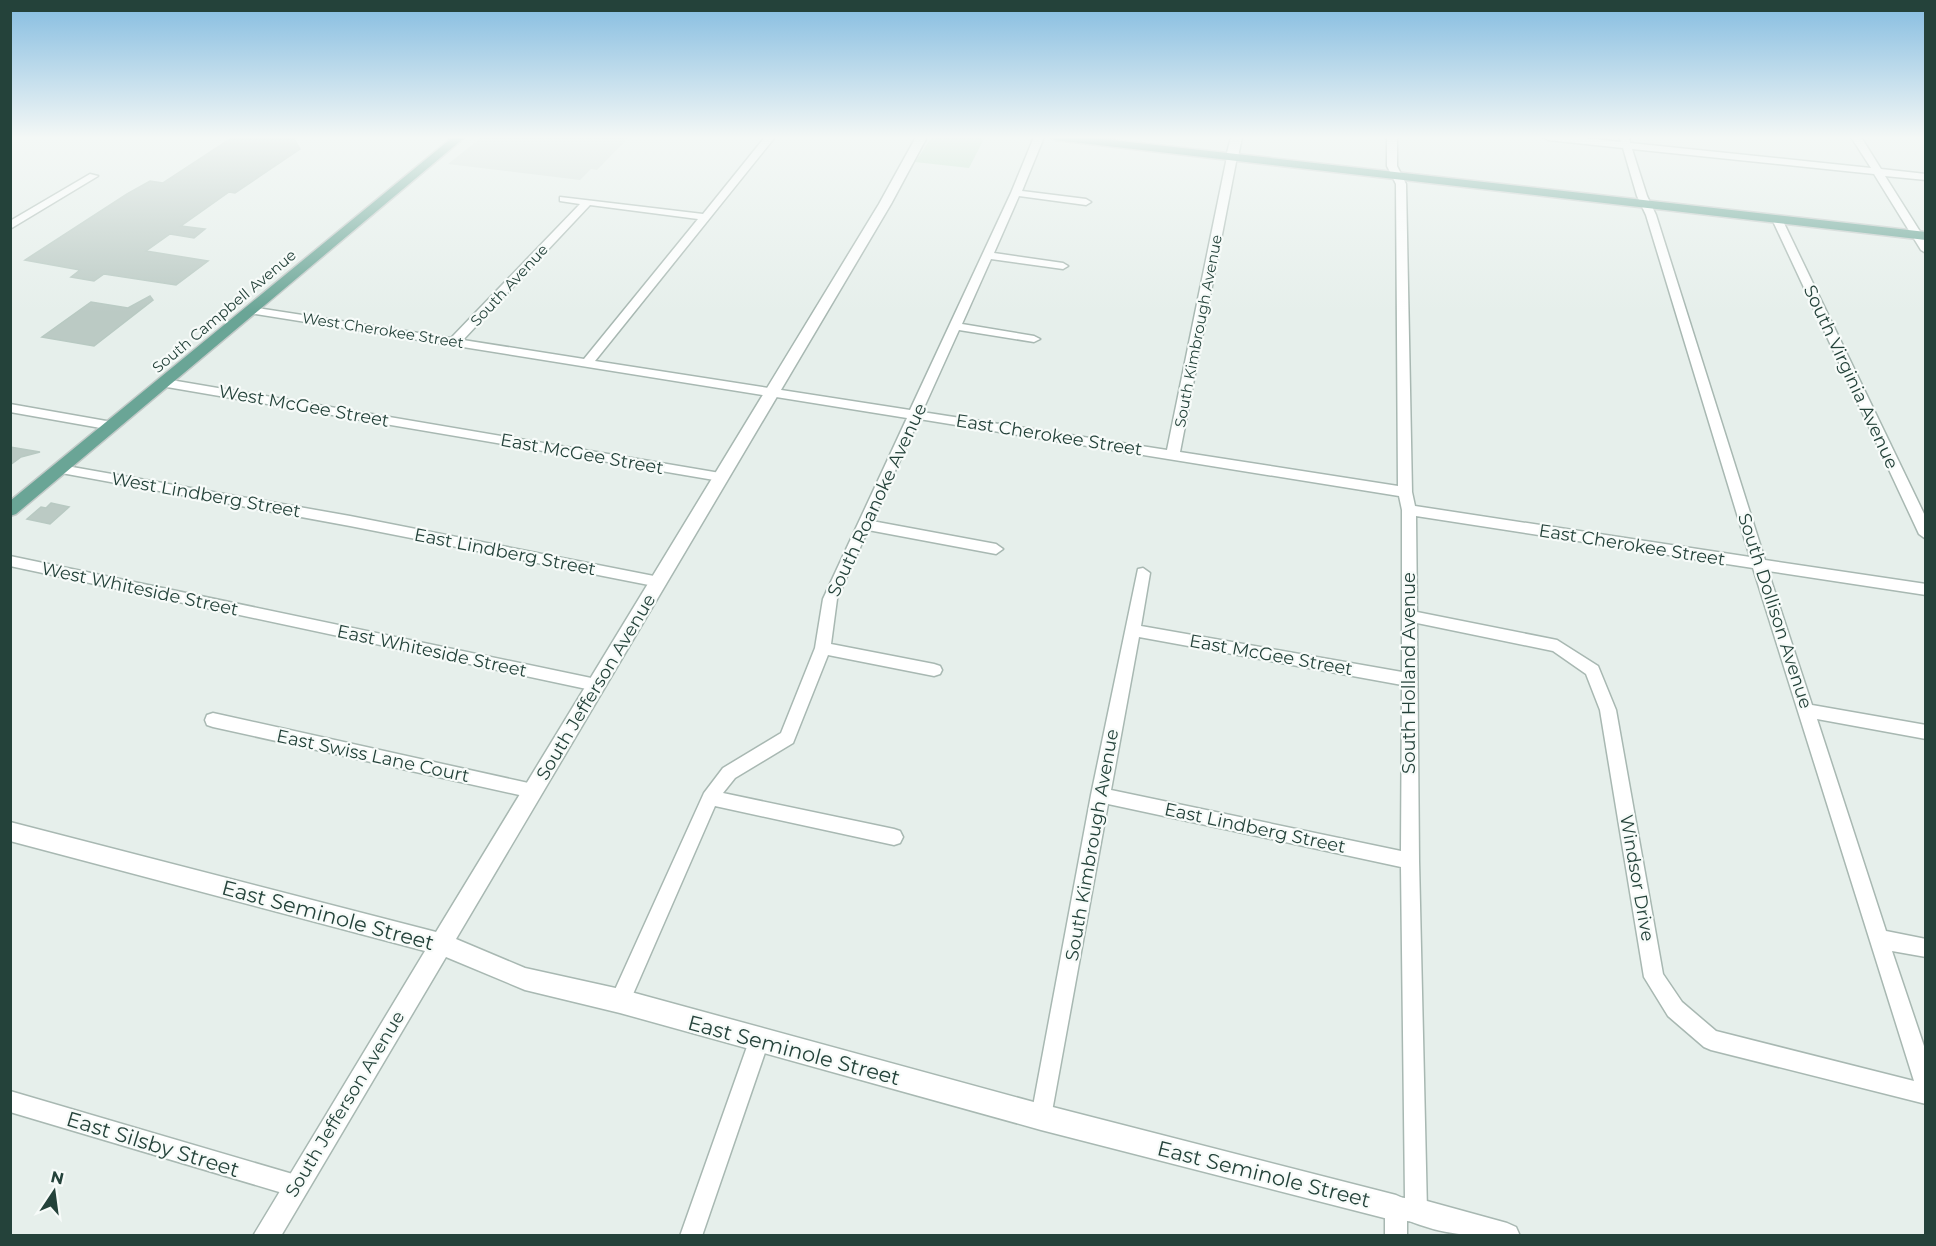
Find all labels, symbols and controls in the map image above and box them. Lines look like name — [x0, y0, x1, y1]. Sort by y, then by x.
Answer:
street label: South Kimbrough Avenue — [1170, 233, 1226, 429]
street label: South Avenue — [466, 240, 552, 330]
street label: South Campbell Avenue — [148, 245, 300, 377]
street label: South Virginia Avenue — [1799, 282, 1903, 472]
street label: West Cherokee Street — [301, 308, 465, 352]
street label: West McGee Street — [217, 380, 391, 432]
street label: South Roanoke Avenue — [822, 400, 932, 600]
street label: East Cherokee Street — [954, 409, 1144, 461]
street label: East McGee Street — [499, 429, 665, 479]
street label: West Lindberg Street — [110, 467, 302, 523]
street label: South Dollison Avenue — [1733, 510, 1817, 712]
street label: East Cherokee Street — [1537, 519, 1727, 571]
street label: East Lindberg Street — [412, 524, 598, 580]
street label: West Whiteside Street — [39, 557, 241, 621]
street label: South Holland Avenue — [1398, 572, 1420, 774]
street label: South Jefferson Avenue — [532, 590, 660, 784]
street label: East Whiteside Street — [335, 620, 529, 682]
street label: East McGee Street — [1188, 630, 1354, 680]
street label: East Swiss Lane Court — [275, 725, 471, 787]
street label: South Kimbrough Avenue — [1061, 727, 1123, 963]
street label: East Lindberg Street — [1162, 798, 1348, 858]
street label: Windsor Drive — [1615, 813, 1659, 943]
street label: East Seminole Street — [219, 875, 437, 955]
street label: South Jefferson Avenue — [281, 1007, 409, 1201]
street label: East Seminole Street — [685, 1010, 903, 1090]
street label: East Silsby Street — [64, 1106, 242, 1182]
street label: East Seminole Street — [1155, 1135, 1373, 1213]
north arrow — [24, 1162, 84, 1222]
text: N — [49, 1167, 66, 1189]

